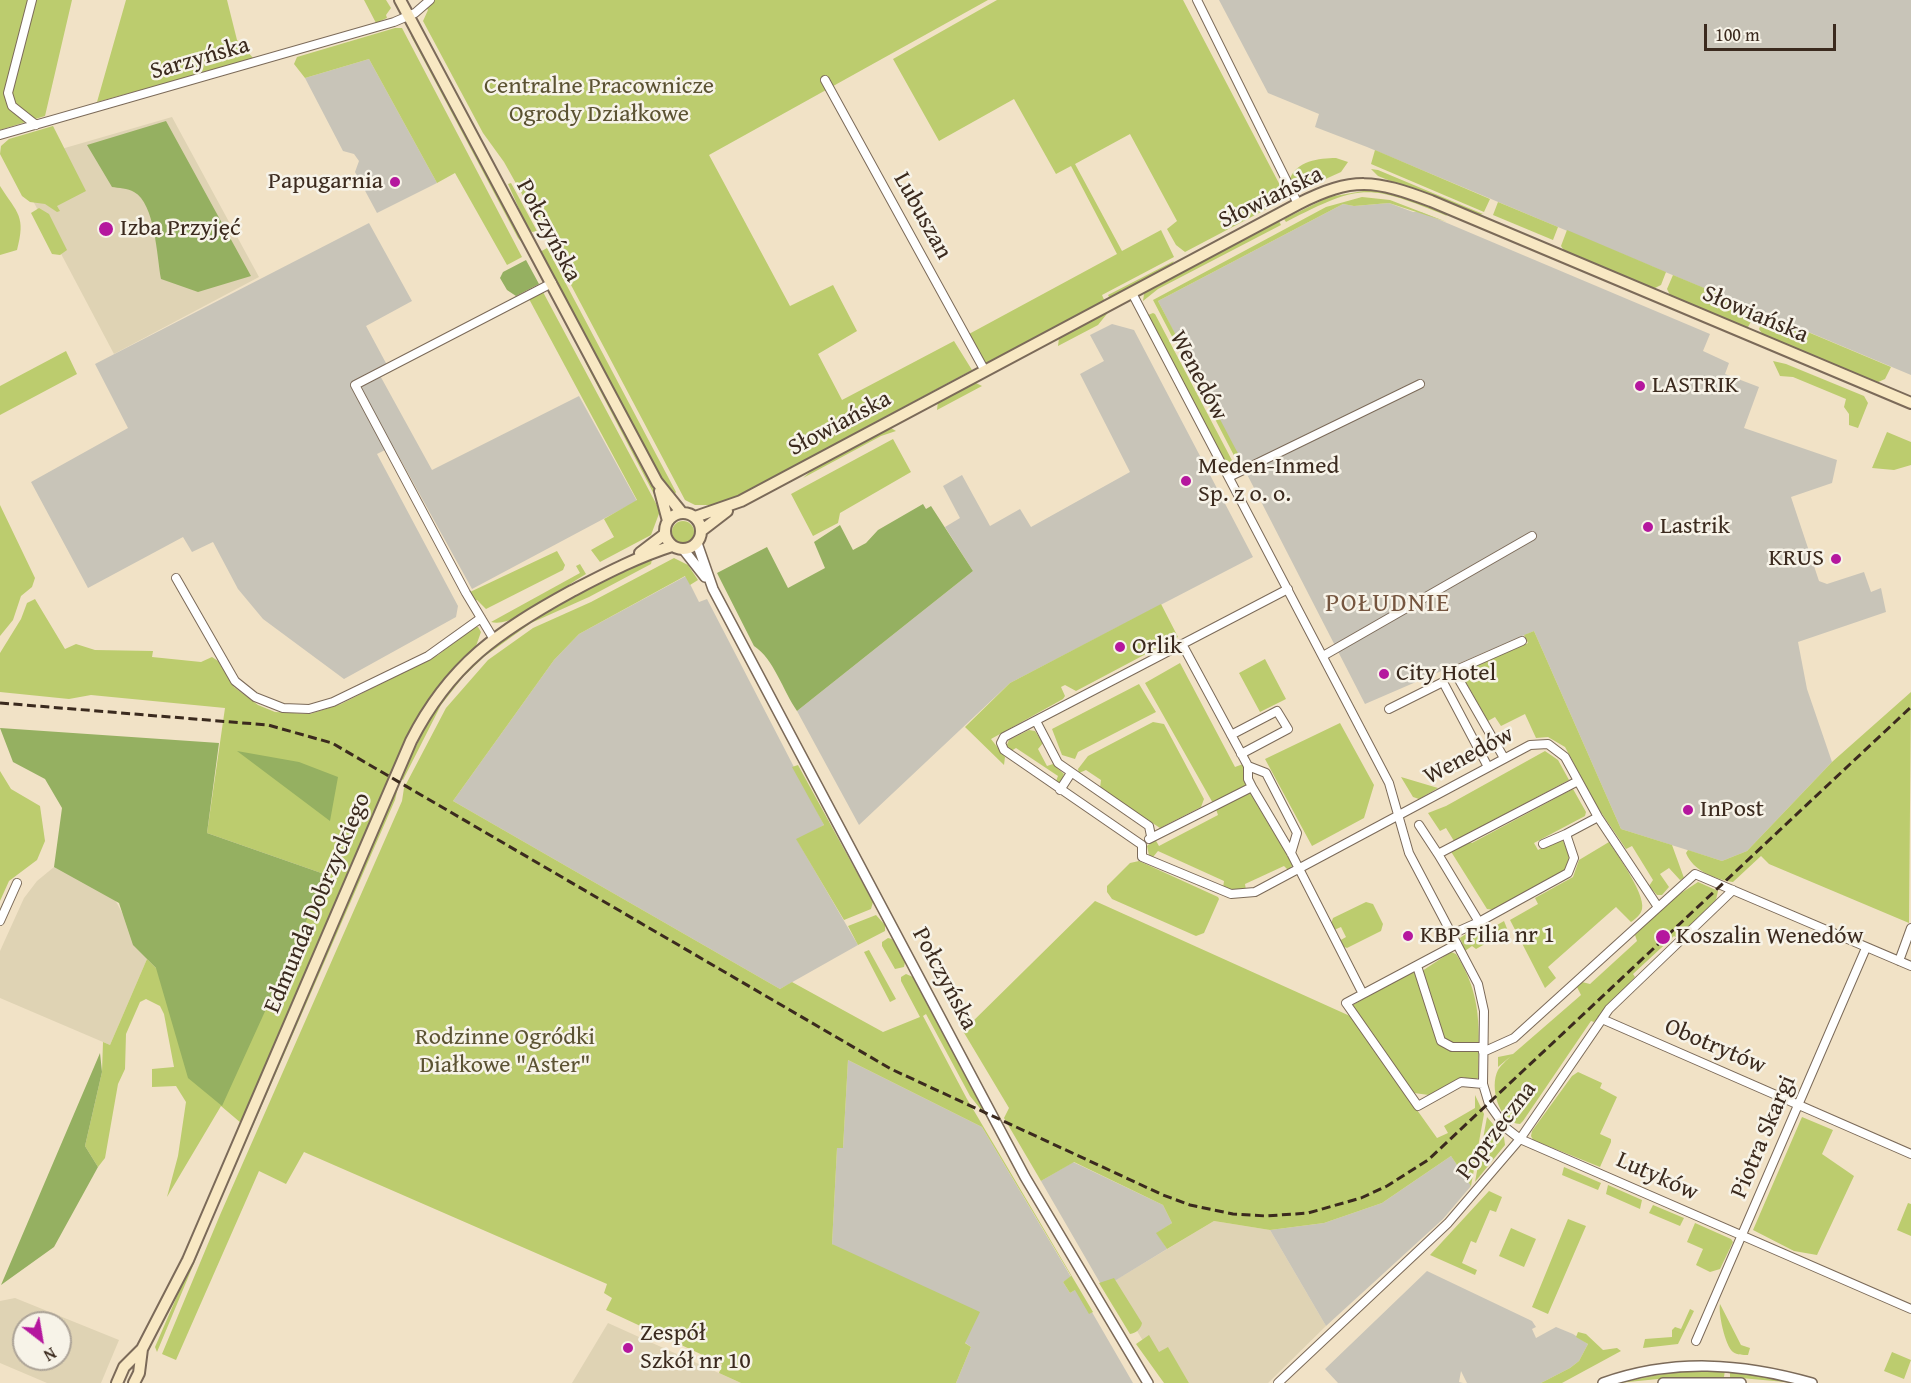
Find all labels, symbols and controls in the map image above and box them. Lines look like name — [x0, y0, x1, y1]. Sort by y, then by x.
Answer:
scale bar — [1707, 12, 1839, 50]
text: 100 m — [1715, 21, 1760, 48]
street label: Sarzyńska — [147, 31, 253, 87]
park label: Centralne Pracownicze Ogrody Działkowe — [484, 73, 714, 129]
street label: Słowiańska — [1214, 160, 1328, 236]
place label: Papugarnia — [268, 168, 383, 196]
street label: Lubuszan — [886, 168, 958, 264]
marker: Papugarnia — [388, 175, 402, 189]
street label: Połczyńska — [509, 175, 587, 287]
place label: Izba Przyjęć — [120, 215, 241, 243]
marker: Izba Przyjęć — [97, 220, 115, 238]
street label: Słowiańska — [1698, 280, 1812, 350]
street label: Wenedów — [1162, 326, 1234, 426]
place label: LASTRIK — [1652, 372, 1739, 400]
marker: LASTRIK — [1633, 379, 1647, 393]
street label: Słowiańska — [784, 385, 896, 463]
place label: Meden-Inmed Sp. z o. o. — [1198, 453, 1339, 509]
marker: Meden-Inmed Sp. z o. o. — [1179, 474, 1193, 488]
place label: Lastrik — [1660, 513, 1730, 541]
marker: Lastrik — [1641, 520, 1655, 534]
place label: KRUS — [1768, 545, 1824, 573]
marker: KRUS — [1829, 552, 1843, 566]
district label: POŁUDNIE — [1325, 588, 1451, 620]
place label: Orlik — [1132, 633, 1182, 661]
marker: Orlik — [1113, 640, 1127, 654]
place label: City Hotel — [1396, 660, 1496, 688]
marker: City Hotel — [1377, 667, 1391, 681]
street label: Wenedów — [1419, 720, 1519, 792]
street label: Edmunda Dobrzyckiego — [259, 788, 377, 1018]
place label: InPost — [1700, 796, 1764, 824]
marker: InPost — [1681, 803, 1695, 817]
place label: KBP Filia nr 1 — [1420, 922, 1555, 950]
street label: Połczyńska — [905, 923, 983, 1035]
place label: Koszalin Wenedów — [1676, 923, 1864, 951]
marker: Koszalin Wenedów — [1654, 928, 1672, 946]
marker: KBP Filia nr 1 — [1401, 929, 1415, 943]
street label: Obotrytów — [1660, 1013, 1770, 1081]
park label: Rodzinne Ogródki Diałkowe "Aster" — [415, 1024, 595, 1080]
street label: Piotra Skargi — [1725, 1071, 1803, 1203]
street label: Poprzeczna — [1451, 1076, 1543, 1186]
street label: Lutyków — [1612, 1146, 1702, 1208]
north arrow — [12, 1311, 72, 1371]
place label: Zespół Szkół nr 10 — [640, 1320, 751, 1376]
marker: Zespół Szkół nr 10 — [621, 1341, 635, 1355]
text: N — [39, 1342, 61, 1368]

